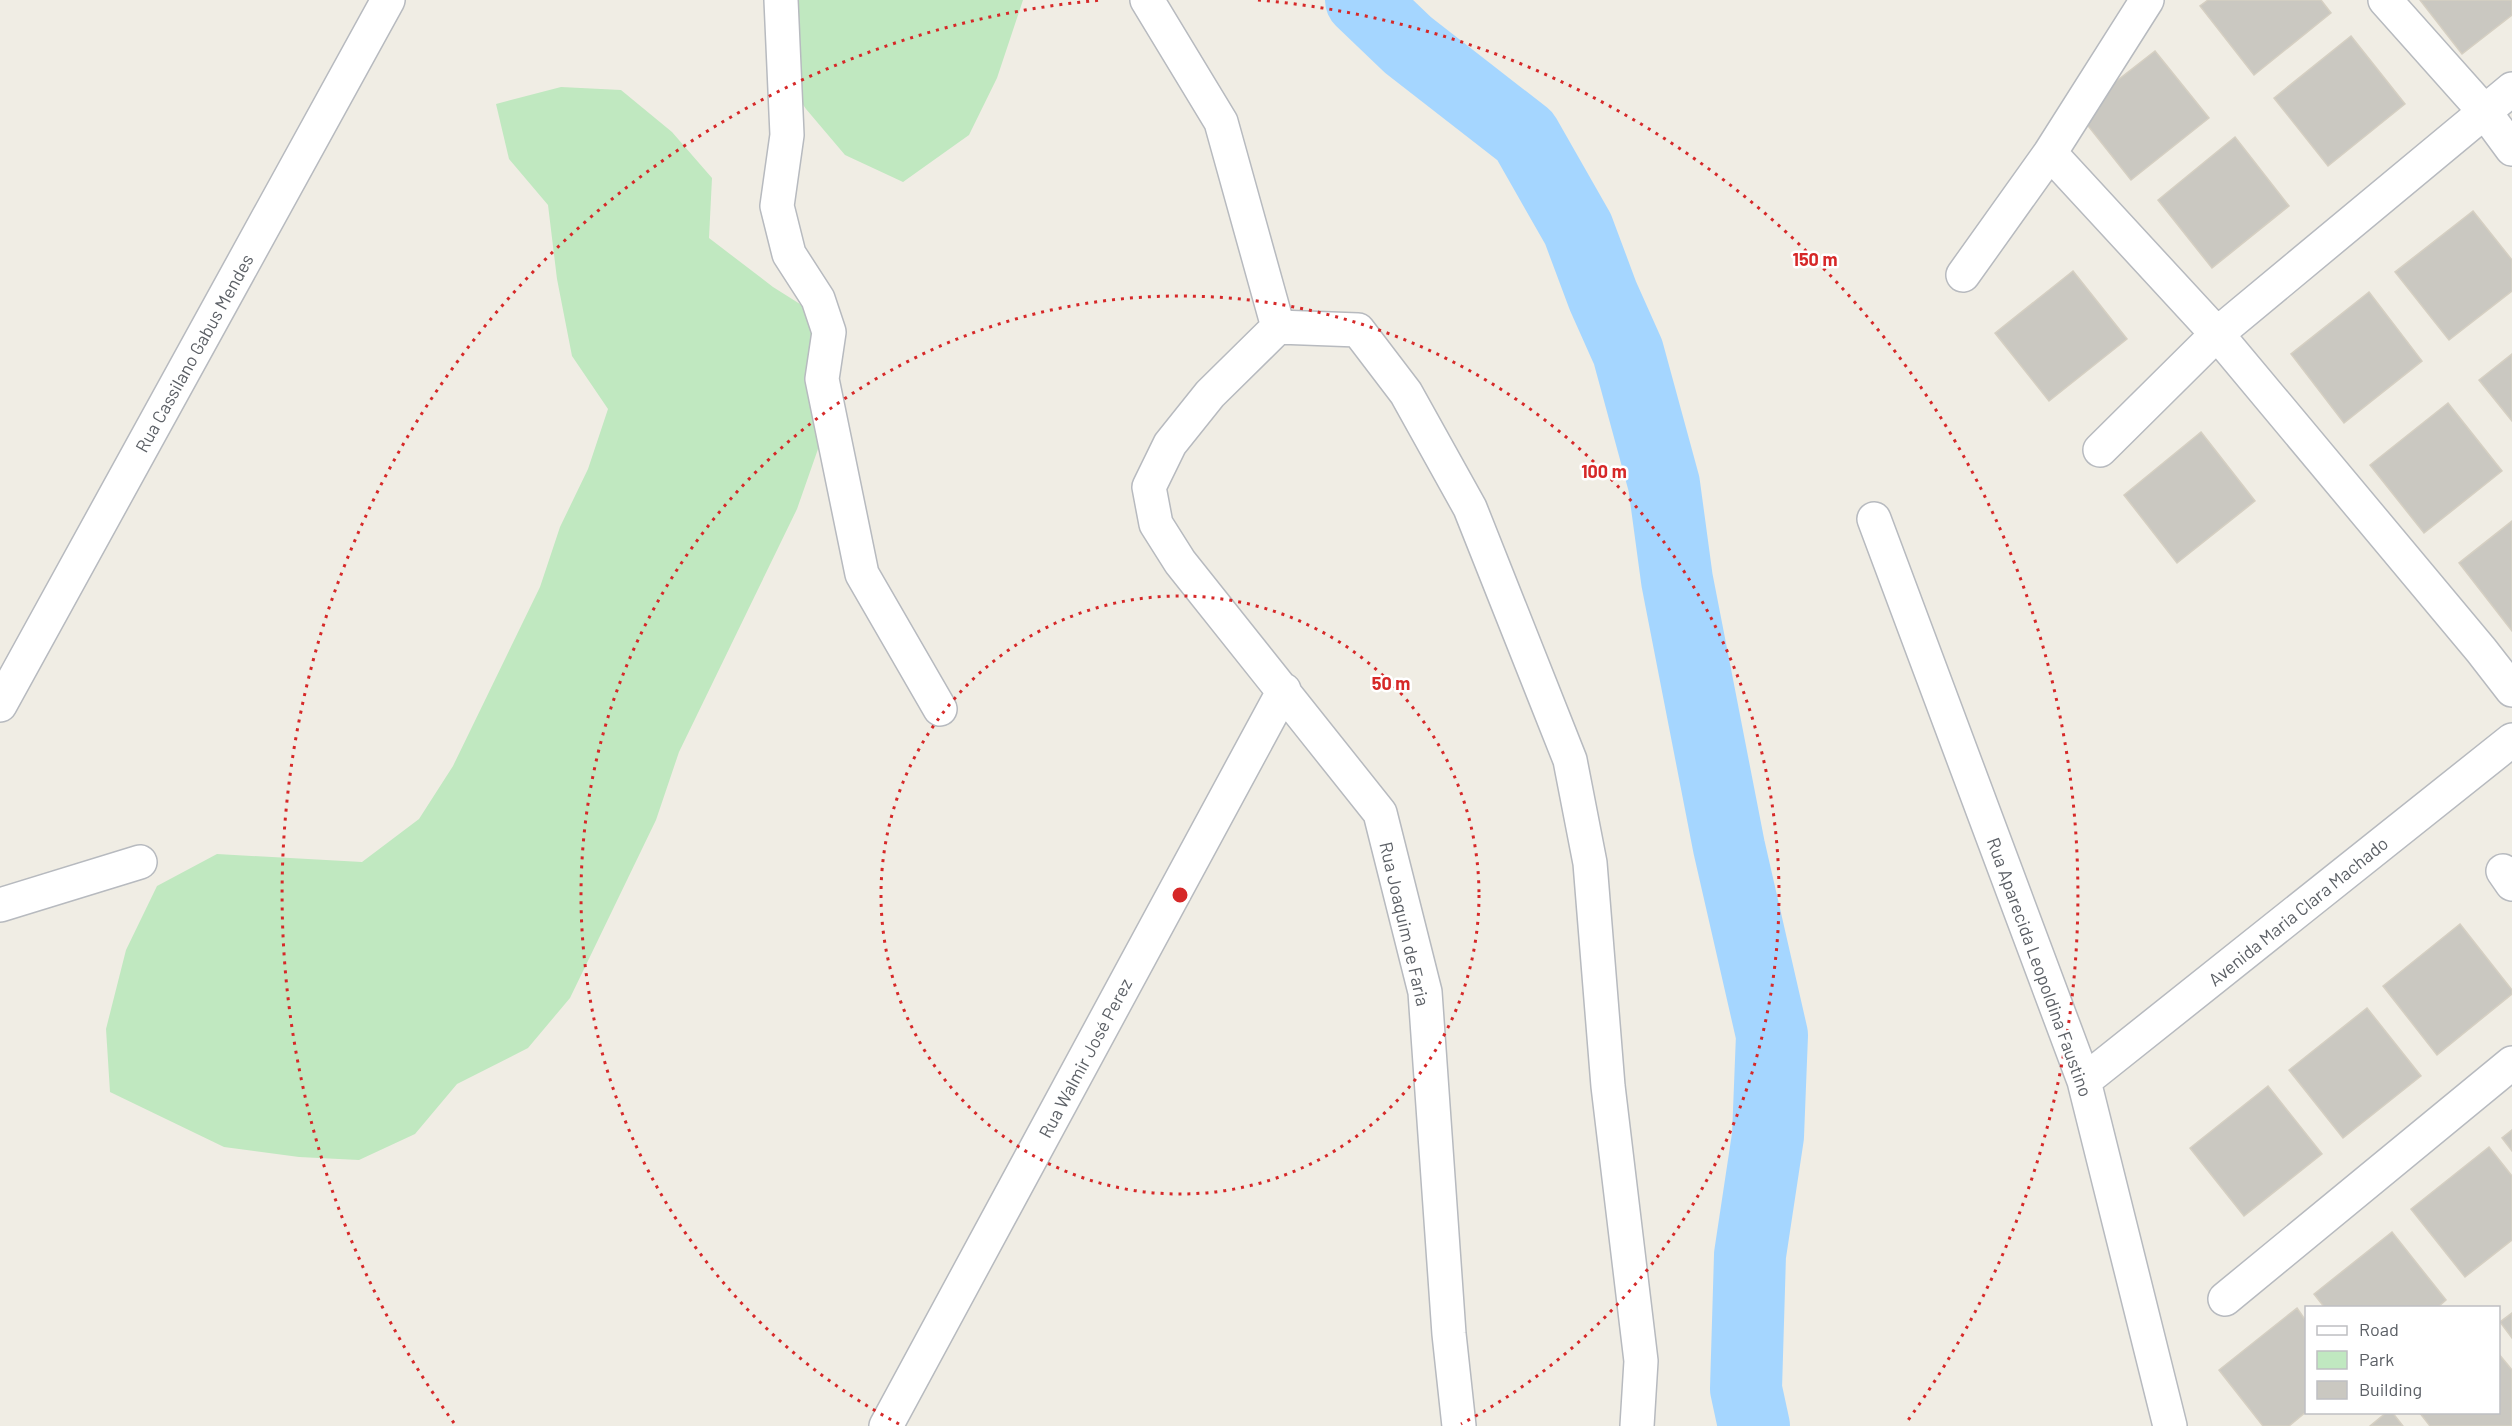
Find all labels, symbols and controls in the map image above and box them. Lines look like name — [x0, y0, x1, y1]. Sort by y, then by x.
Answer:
text: 150 m — [1793, 248, 1837, 270]
street label: Rua Cassilano Gabus Mendes — [130, 250, 258, 456]
text: 100 m — [1581, 460, 1627, 482]
text: 50 m — [1372, 672, 1410, 694]
street label: Avenida Maria Clara Machado — [2204, 832, 2392, 990]
street label: Rua Aparecida Leopoldina Faustino — [1983, 834, 2097, 1100]
street label: Rua Joaquim de Faria — [1375, 840, 1435, 1008]
centre of rings — [1170, 885, 1190, 905]
street label: Rua Walmir José Perez — [1034, 975, 1136, 1141]
legend — [2305, 1306, 2500, 1414]
text: Road — [2359, 1318, 2399, 1340]
text: Park — [2359, 1348, 2394, 1370]
text: Building — [2359, 1378, 2422, 1400]

